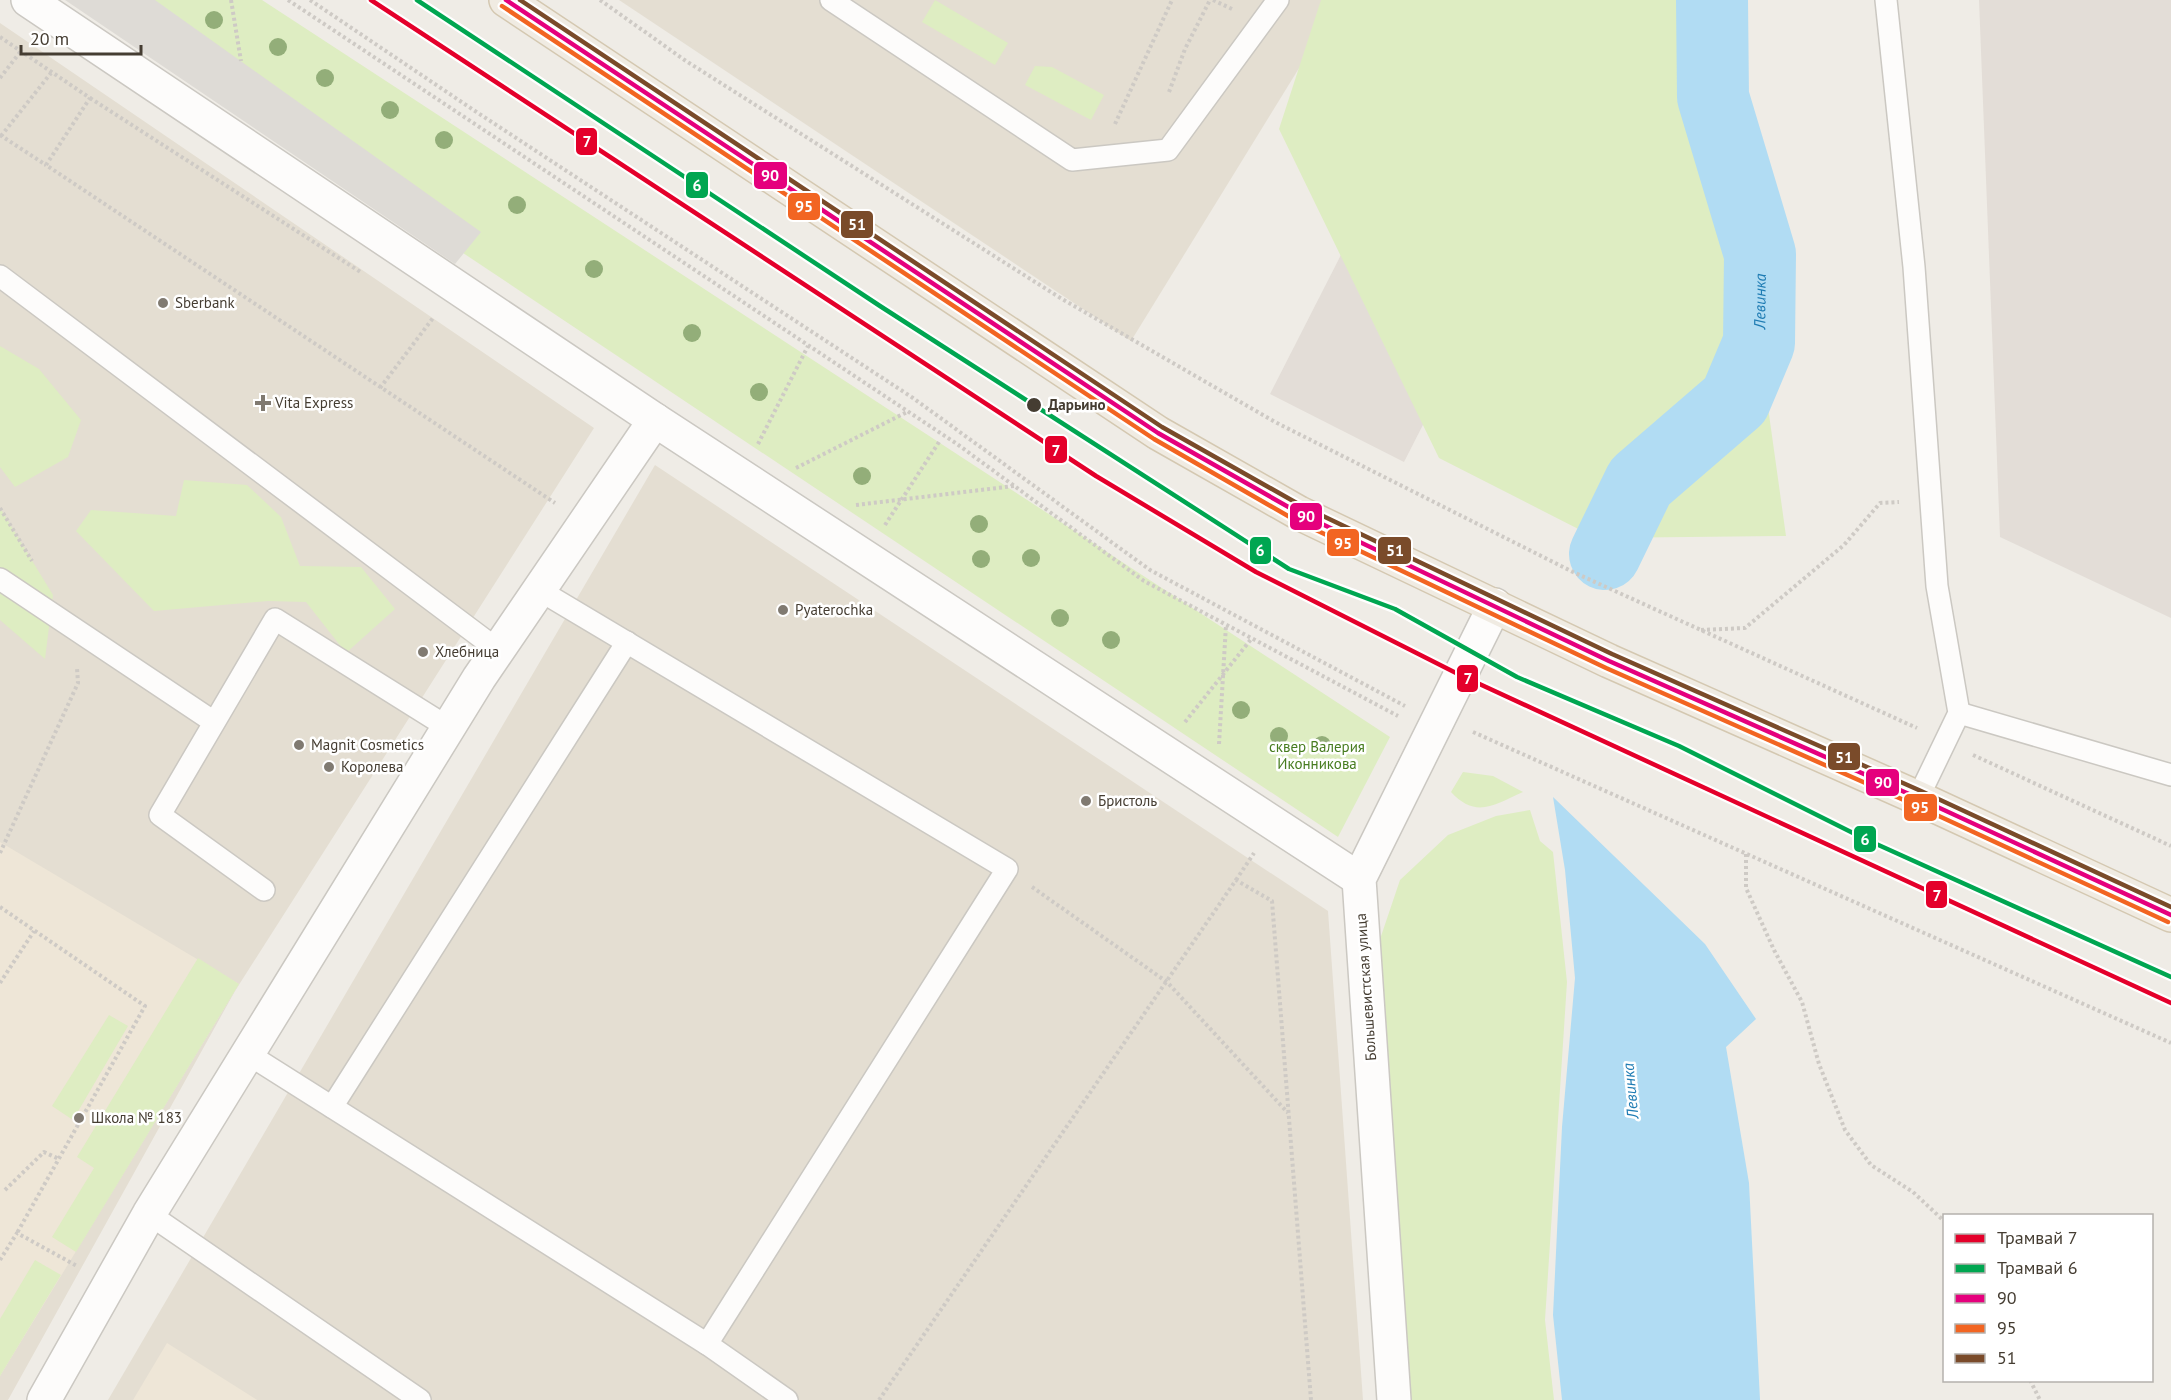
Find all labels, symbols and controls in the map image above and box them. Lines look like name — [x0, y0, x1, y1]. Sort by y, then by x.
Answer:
scale bar — [21, 18, 141, 56]
text: 20 m — [30, 27, 69, 50]
line badge: 7 — [575, 127, 598, 156]
text: 7 — [582, 131, 592, 151]
line badge: 90 — [753, 161, 788, 190]
text: 90 — [761, 165, 779, 185]
line badge: 6 — [685, 171, 709, 199]
text: 6 — [692, 175, 702, 195]
line badge: 95 — [787, 192, 821, 221]
text: 95 — [795, 196, 813, 216]
line badge: 51 — [840, 210, 874, 239]
text: 51 — [848, 214, 866, 234]
water label: Левинка — [1749, 273, 1770, 330]
place label: Sberbank — [175, 293, 236, 312]
marker: Sberbank — [156, 296, 170, 310]
place label: Vita Express — [274, 393, 353, 412]
place label: Дарьино — [1048, 395, 1106, 414]
marker: Vita Express — [256, 396, 270, 410]
marker: Дарьино — [1025, 396, 1043, 414]
line badge: 7 — [1044, 435, 1068, 464]
text: 7 — [1051, 440, 1061, 460]
line badge: 90 — [1289, 502, 1323, 531]
text: 90 — [1297, 506, 1315, 526]
line badge: 95 — [1326, 528, 1360, 557]
text: 95 — [1334, 533, 1352, 553]
line badge: 6 — [1249, 536, 1272, 565]
line badge: 51 — [1377, 536, 1412, 565]
text: 6 — [1255, 540, 1265, 560]
text: 51 — [1386, 540, 1404, 560]
place label: Pyaterochka — [795, 600, 873, 619]
marker: Pyaterochka — [776, 603, 790, 617]
place label: Хлебница — [435, 642, 499, 661]
marker: Хлебница — [416, 645, 430, 659]
line badge: 7 — [1456, 664, 1479, 693]
text: 7 — [1463, 668, 1473, 688]
place label: Magnit Cosmetics — [311, 735, 424, 754]
park label: сквер Валерия Иконникова — [1269, 737, 1365, 773]
marker: Magnit Cosmetics — [292, 738, 306, 752]
line badge: 51 — [1827, 742, 1861, 771]
text: 51 — [1835, 747, 1853, 767]
place label: Королева — [341, 757, 403, 776]
marker: Королева — [322, 760, 336, 774]
line badge: 90 — [1865, 768, 1900, 797]
text: 90 — [1874, 772, 1892, 792]
place label: Бристоль — [1098, 791, 1157, 810]
line badge: 95 — [1903, 793, 1938, 822]
marker: Бристоль — [1079, 794, 1093, 808]
text: 95 — [1911, 797, 1929, 817]
line badge: 6 — [1853, 825, 1877, 853]
text: 6 — [1860, 829, 1870, 849]
line badge: 7 — [1925, 880, 1948, 909]
text: 7 — [1932, 885, 1942, 905]
street label: Большевистская улица — [1351, 913, 1380, 1062]
water label: Левинка — [1618, 1062, 1642, 1121]
place label: Школа № 183 — [91, 1108, 182, 1127]
marker: Школа № 183 — [72, 1111, 86, 1125]
legend — [1943, 1214, 2153, 1382]
text: Трамвай 7 — [1997, 1226, 2078, 1249]
text: Трамвай 6 — [1997, 1256, 2078, 1279]
text: 90 — [1997, 1286, 2017, 1309]
text: 95 — [1997, 1316, 2017, 1339]
text: 51 — [1997, 1346, 2017, 1369]

